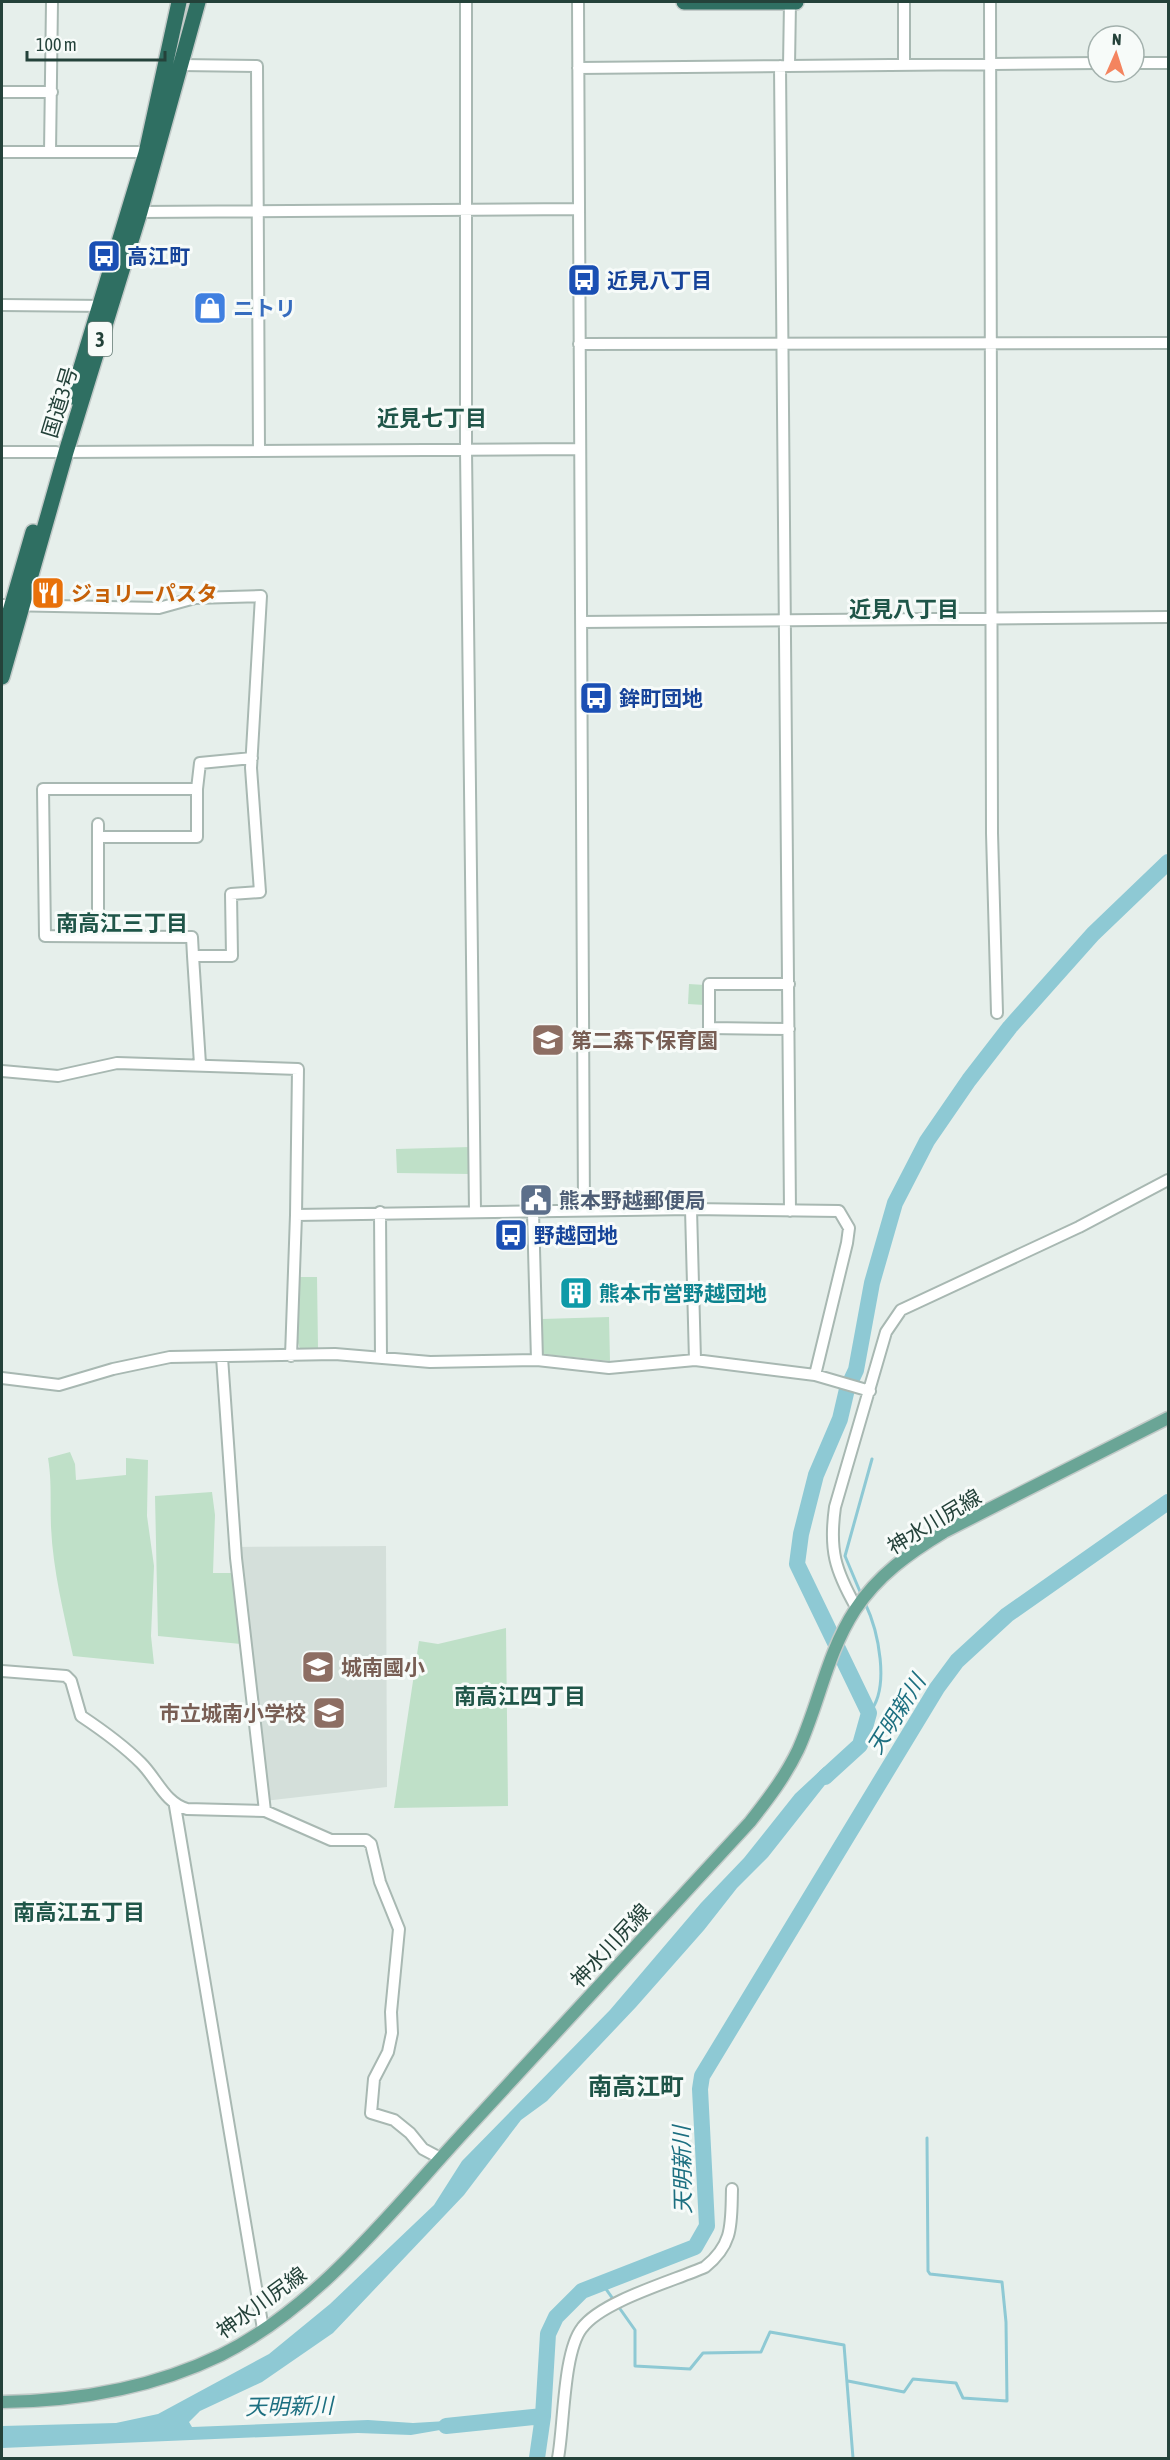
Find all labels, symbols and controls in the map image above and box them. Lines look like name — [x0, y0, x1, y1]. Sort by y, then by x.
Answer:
scale bar — [27, 24, 165, 62]
north arrow — [1086, 24, 1146, 84]
text: N — [1112, 30, 1122, 48]
text: 100 m — [36, 34, 77, 55]
bus stop icon: 高江町 — [86, 238, 122, 274]
place label: 高江町 — [127, 244, 190, 268]
bus stop icon: 近見八丁目 — [566, 262, 602, 298]
place label: 近見八丁目 — [607, 268, 712, 292]
shop icon: ニトリ — [192, 290, 228, 326]
place label: ニトリ — [233, 296, 296, 320]
road number: 3 — [88, 322, 112, 356]
street label: 国道3号 — [37, 364, 81, 440]
district label: 近見七丁目 — [377, 405, 487, 431]
restaurant icon: ジョリーパスタ — [30, 575, 66, 611]
place label: ジョリーパスタ — [71, 581, 218, 605]
district label: 近見八丁目 — [849, 596, 959, 622]
bus stop icon: 鉾町団地 — [578, 680, 614, 716]
place label: 鉾町団地 — [619, 686, 703, 710]
district label: 南高江三丁目 — [56, 910, 188, 936]
school or university icon: 第二森下保育園 — [530, 1022, 566, 1058]
place label: 第二森下保育園 — [571, 1028, 718, 1052]
public building icon: 熊本野越郵便局 — [518, 1182, 554, 1218]
place label: 熊本野越郵便局 — [559, 1188, 706, 1212]
bus stop icon: 野越団地 — [493, 1217, 529, 1253]
place label: 野越団地 — [534, 1223, 618, 1247]
building icon: 熊本市営野越団地 — [558, 1275, 594, 1311]
place label: 熊本市営野越団地 — [599, 1281, 767, 1305]
street label: 神水川尻線 — [883, 1484, 985, 1558]
school or university icon: 城南國小 — [300, 1649, 336, 1685]
place label: 城南國小 — [341, 1655, 425, 1679]
water label: 天明新川 — [862, 1668, 931, 1758]
district label: 南高江四丁目 — [454, 1683, 586, 1709]
school or university icon: 市立城南小学校 — [311, 1695, 347, 1731]
place label: 市立城南小学校 — [159, 1701, 306, 1725]
street label: 神水川尻線 — [565, 1898, 655, 1992]
district label: 南高江五丁目 — [13, 1899, 145, 1925]
district label: 南高江町 — [588, 2073, 684, 2100]
water label: 天明新川 — [668, 2124, 696, 2214]
street label: 神水川尻線 — [211, 2261, 311, 2343]
water label: 天明新川 — [245, 2392, 335, 2420]

